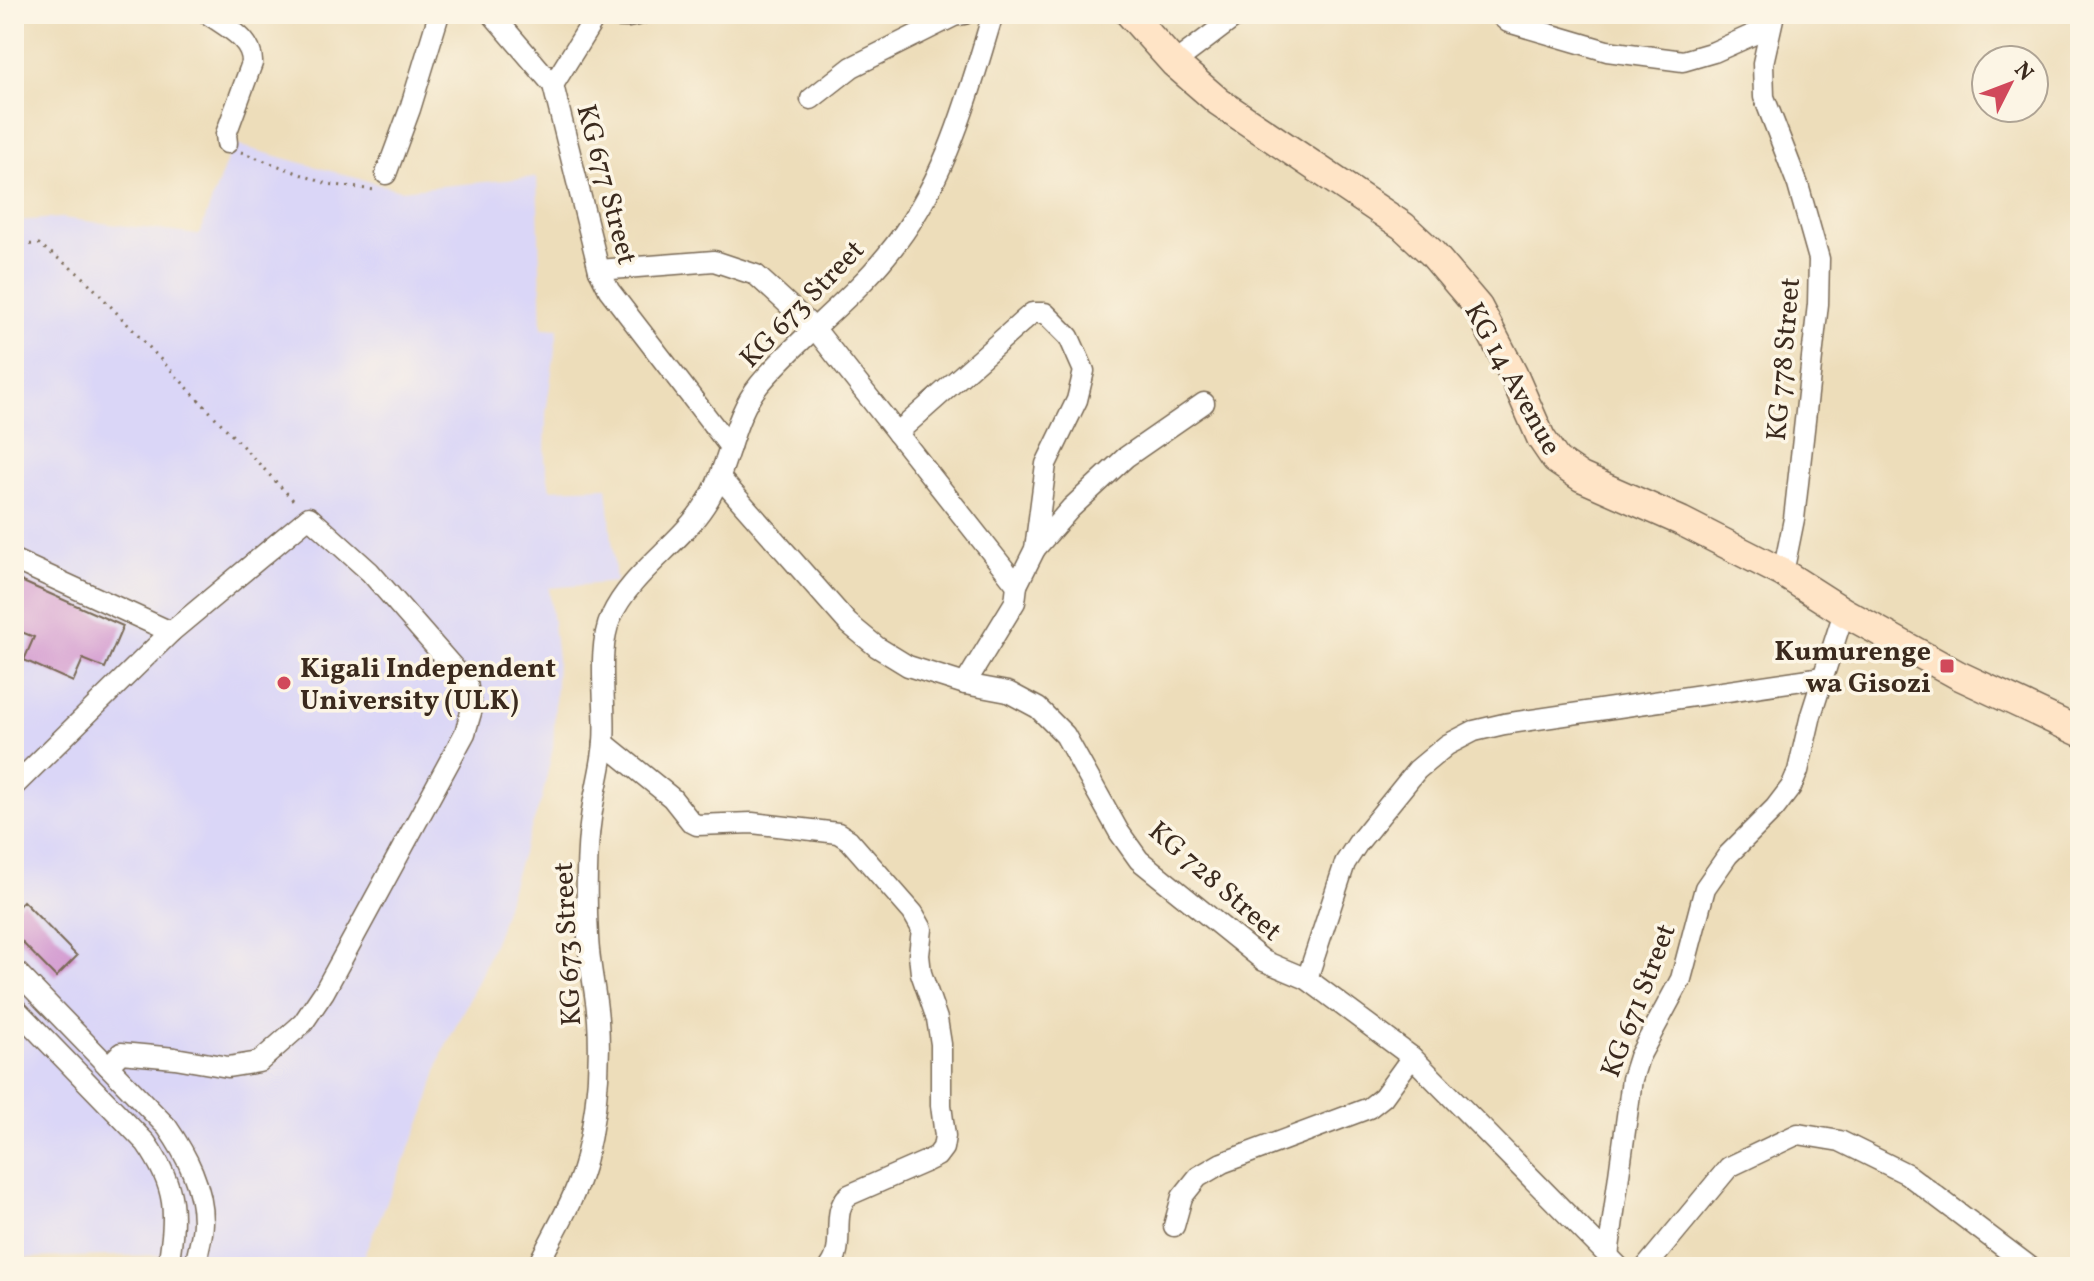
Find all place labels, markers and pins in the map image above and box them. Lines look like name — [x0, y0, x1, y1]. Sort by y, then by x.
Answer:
place label: Kumurenge wa Gisozi — [1774, 633, 1931, 704]
place label: Kigali Independent University (ULK) — [300, 650, 556, 721]
marker: Kumurenge wa Gisozi — [1938, 657, 1956, 675]
marker: Kigali Independent University (ULK) — [275, 674, 293, 692]

